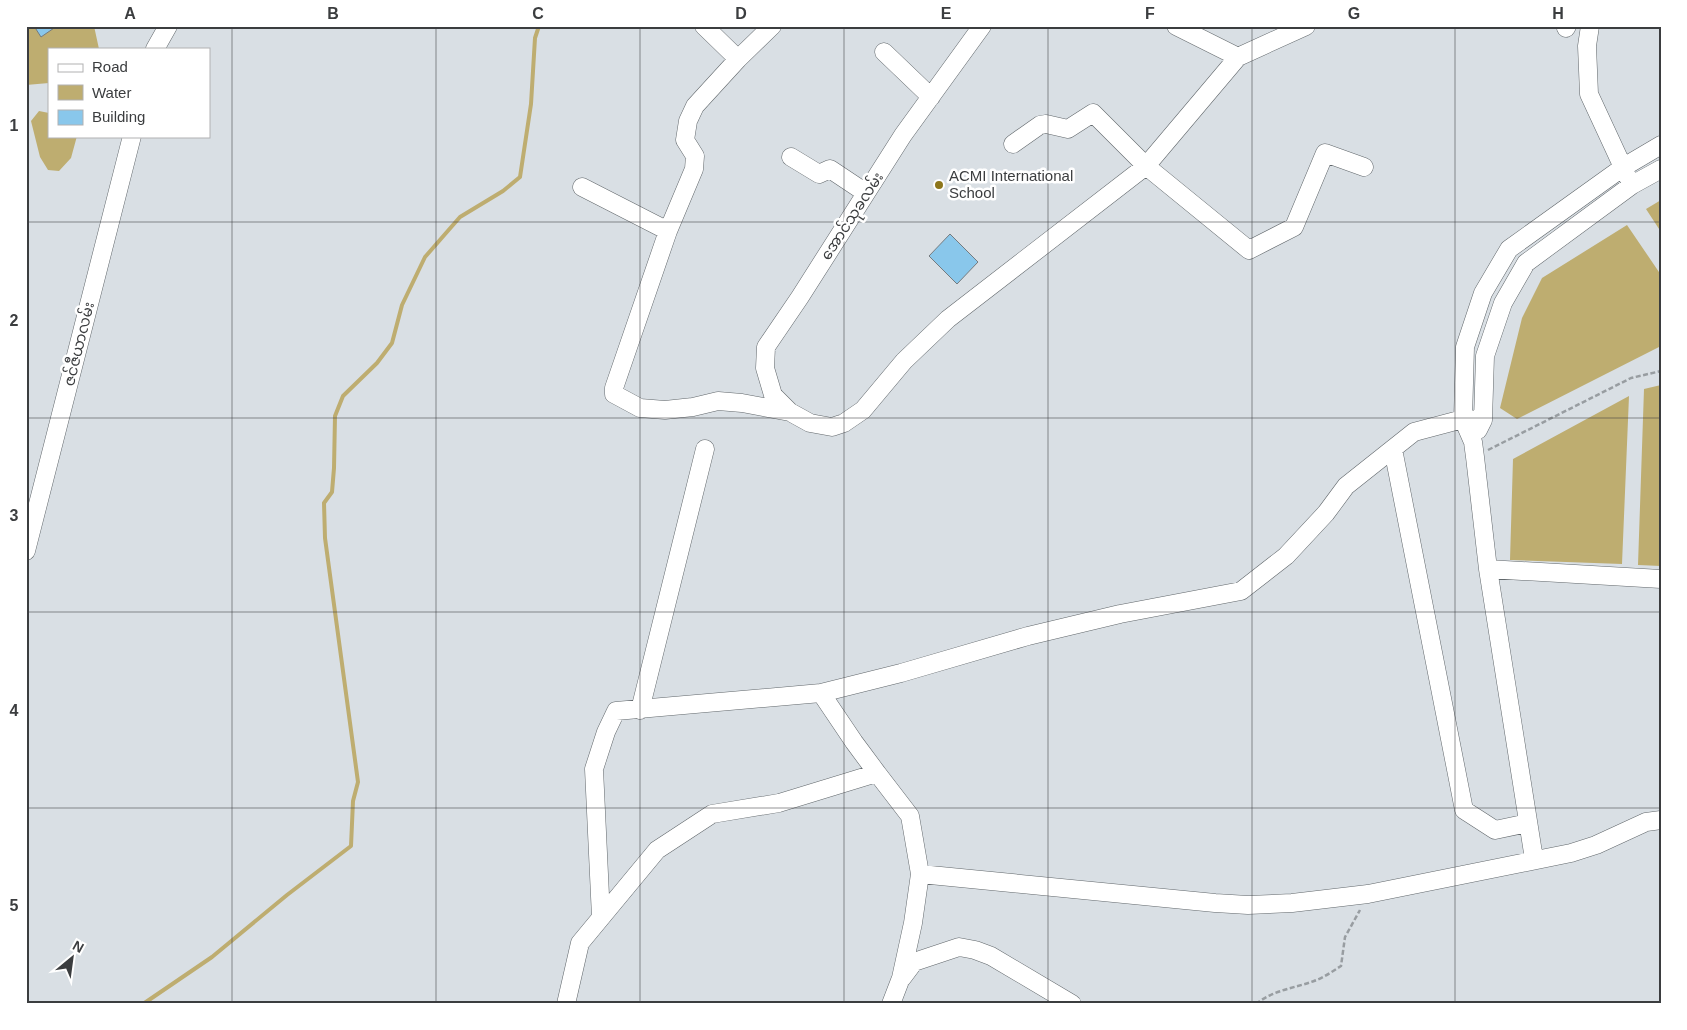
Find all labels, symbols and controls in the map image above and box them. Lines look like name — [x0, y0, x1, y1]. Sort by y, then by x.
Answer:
text: A — [124, 5, 136, 22]
text: B — [327, 5, 339, 22]
text: C — [532, 5, 544, 22]
text: D — [735, 5, 747, 22]
text: E — [941, 5, 952, 22]
text: F — [1145, 5, 1155, 22]
text: G — [1348, 5, 1360, 22]
text: H — [1552, 5, 1564, 22]
legend — [48, 48, 210, 138]
text: Road — [92, 58, 128, 75]
text: Water — [92, 84, 131, 101]
text: Building — [92, 108, 145, 125]
text: 1 — [10, 117, 19, 134]
place label: ACMI International School — [949, 167, 1073, 201]
street label: အောင်သုခလမ်း — [816, 168, 890, 265]
marker: ACMI International School — [933, 179, 945, 191]
street label: ဇင်ဇီယာလမ်း — [59, 300, 97, 388]
text: 2 — [10, 312, 19, 329]
text: 3 — [10, 507, 19, 524]
text: 4 — [10, 702, 19, 719]
text: 5 — [10, 897, 19, 914]
north arrow — [48, 932, 98, 982]
text: N — [70, 937, 87, 956]

